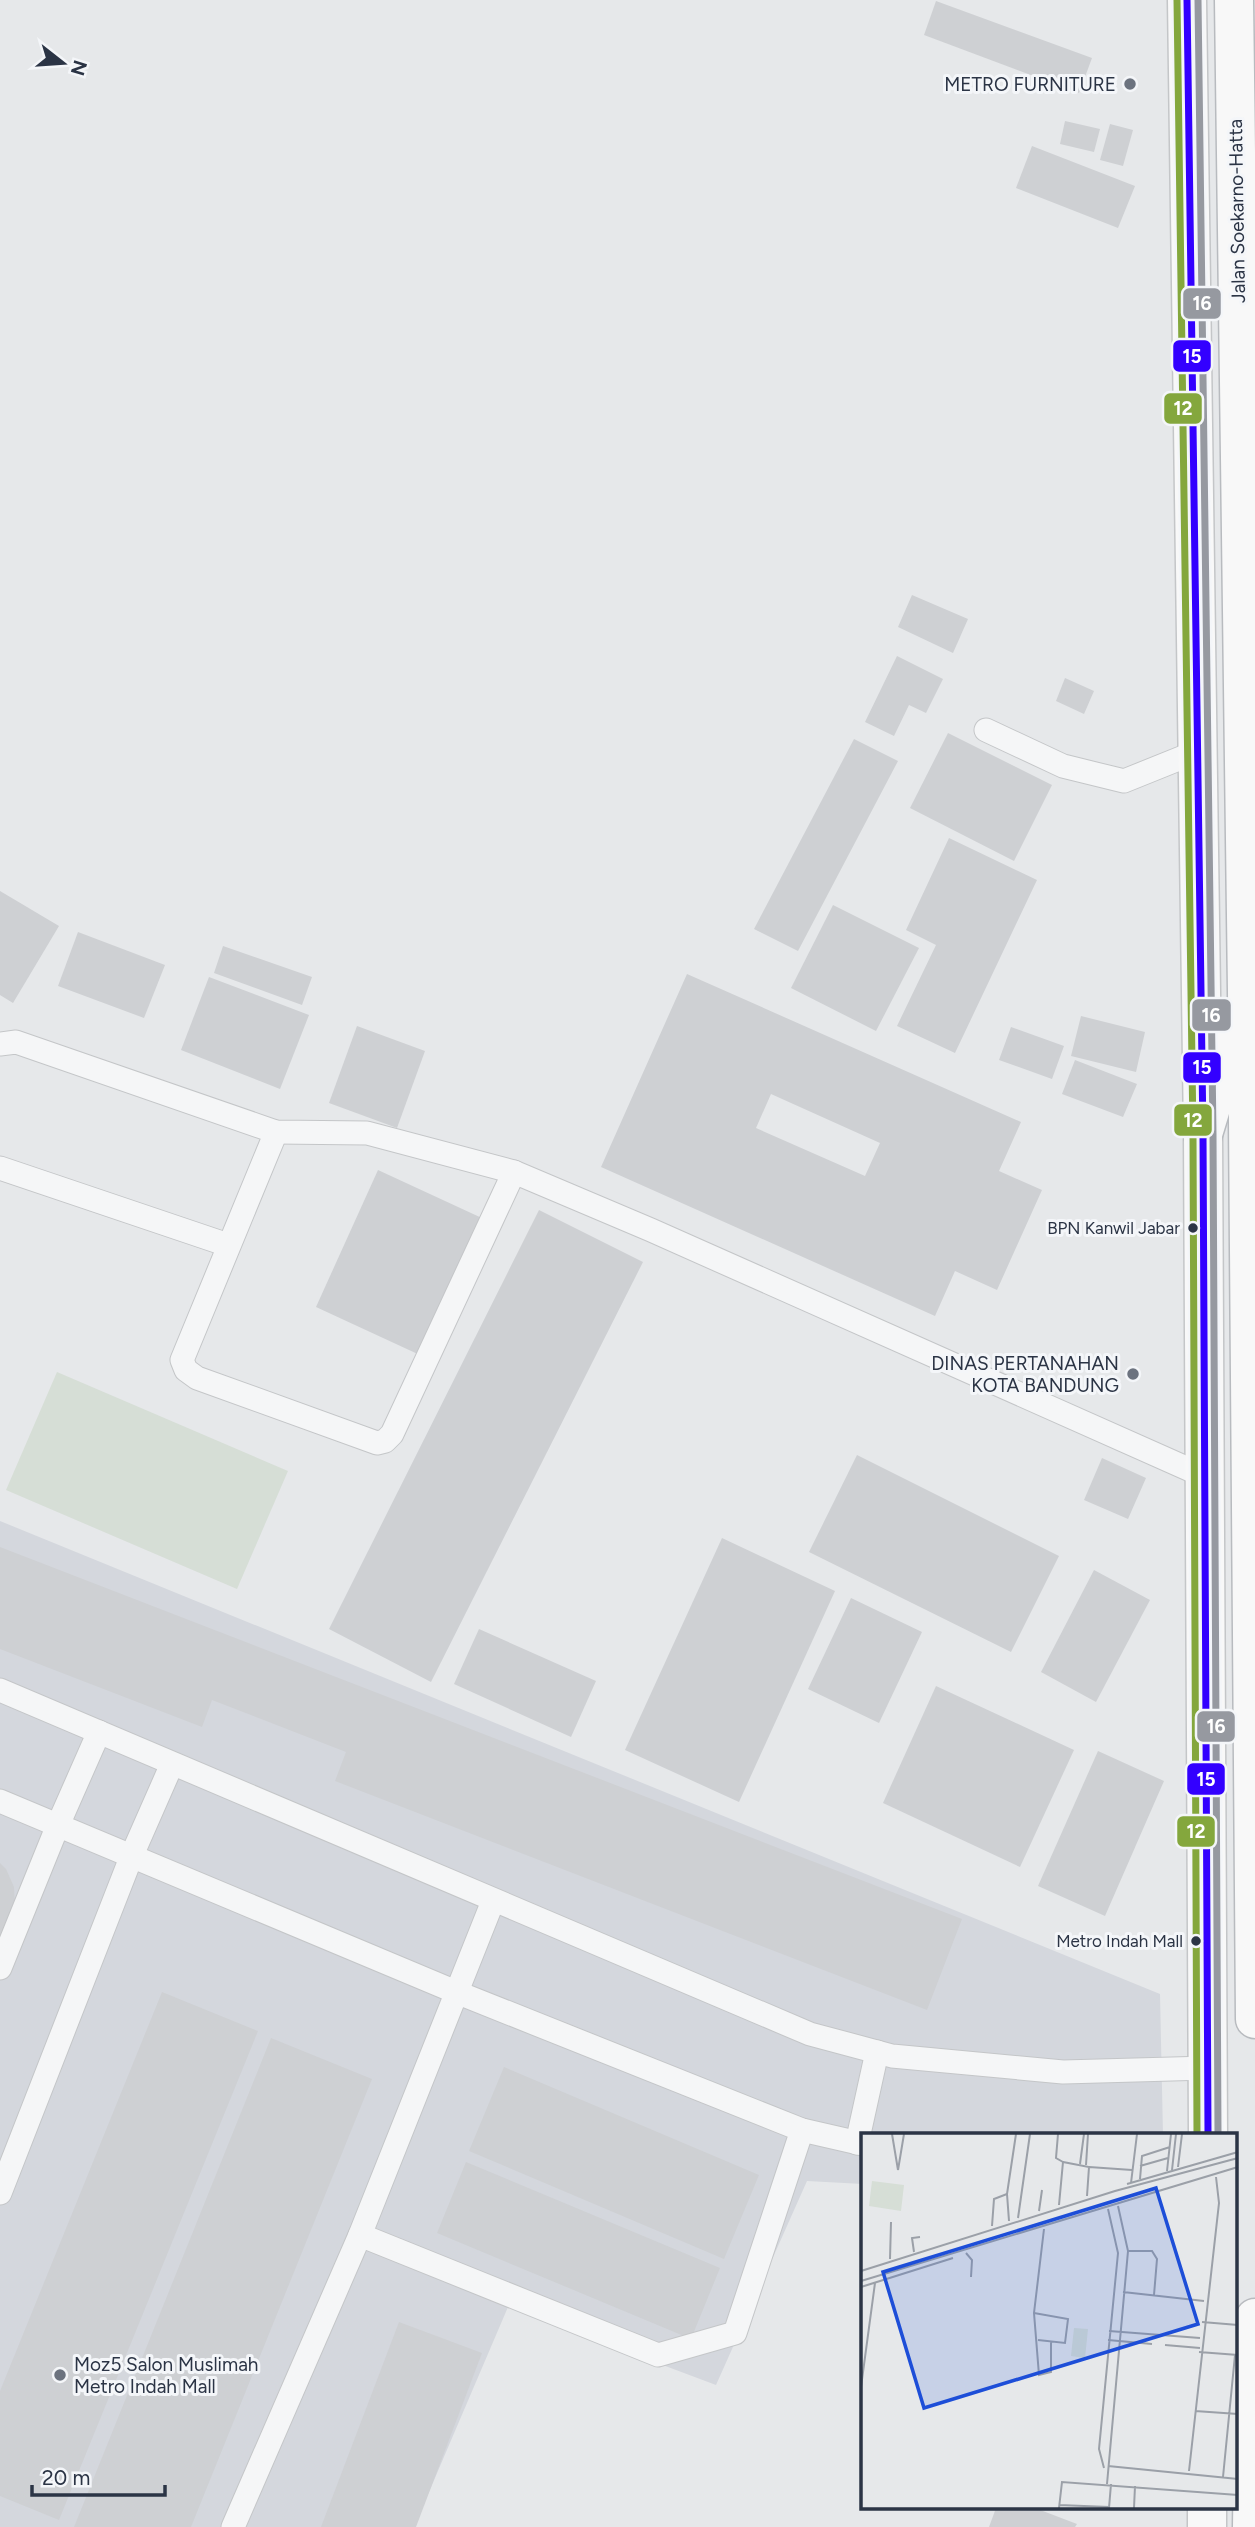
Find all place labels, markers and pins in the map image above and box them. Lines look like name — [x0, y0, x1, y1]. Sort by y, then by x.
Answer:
place label: METRO FURNITURE — [944, 73, 1116, 96]
marker: METRO FURNITURE — [1122, 76, 1138, 92]
place label: BPN Kanwil Jabar — [1047, 1218, 1180, 1238]
marker: BPN Kanwil Jabar — [1186, 1221, 1200, 1235]
place label: DINAS PERTANAHAN KOTA BANDUNG — [931, 1352, 1119, 1397]
marker: DINAS PERTANAHAN KOTA BANDUNG — [1125, 1366, 1141, 1382]
place label: Metro Indah Mall — [1056, 1931, 1183, 1951]
marker: Metro Indah Mall — [1189, 1934, 1203, 1948]
place label: Moz5 Salon Muslimah Metro Indah Mall — [74, 2353, 258, 2398]
marker: Moz5 Salon Muslimah Metro Indah Mall — [52, 2367, 68, 2383]

